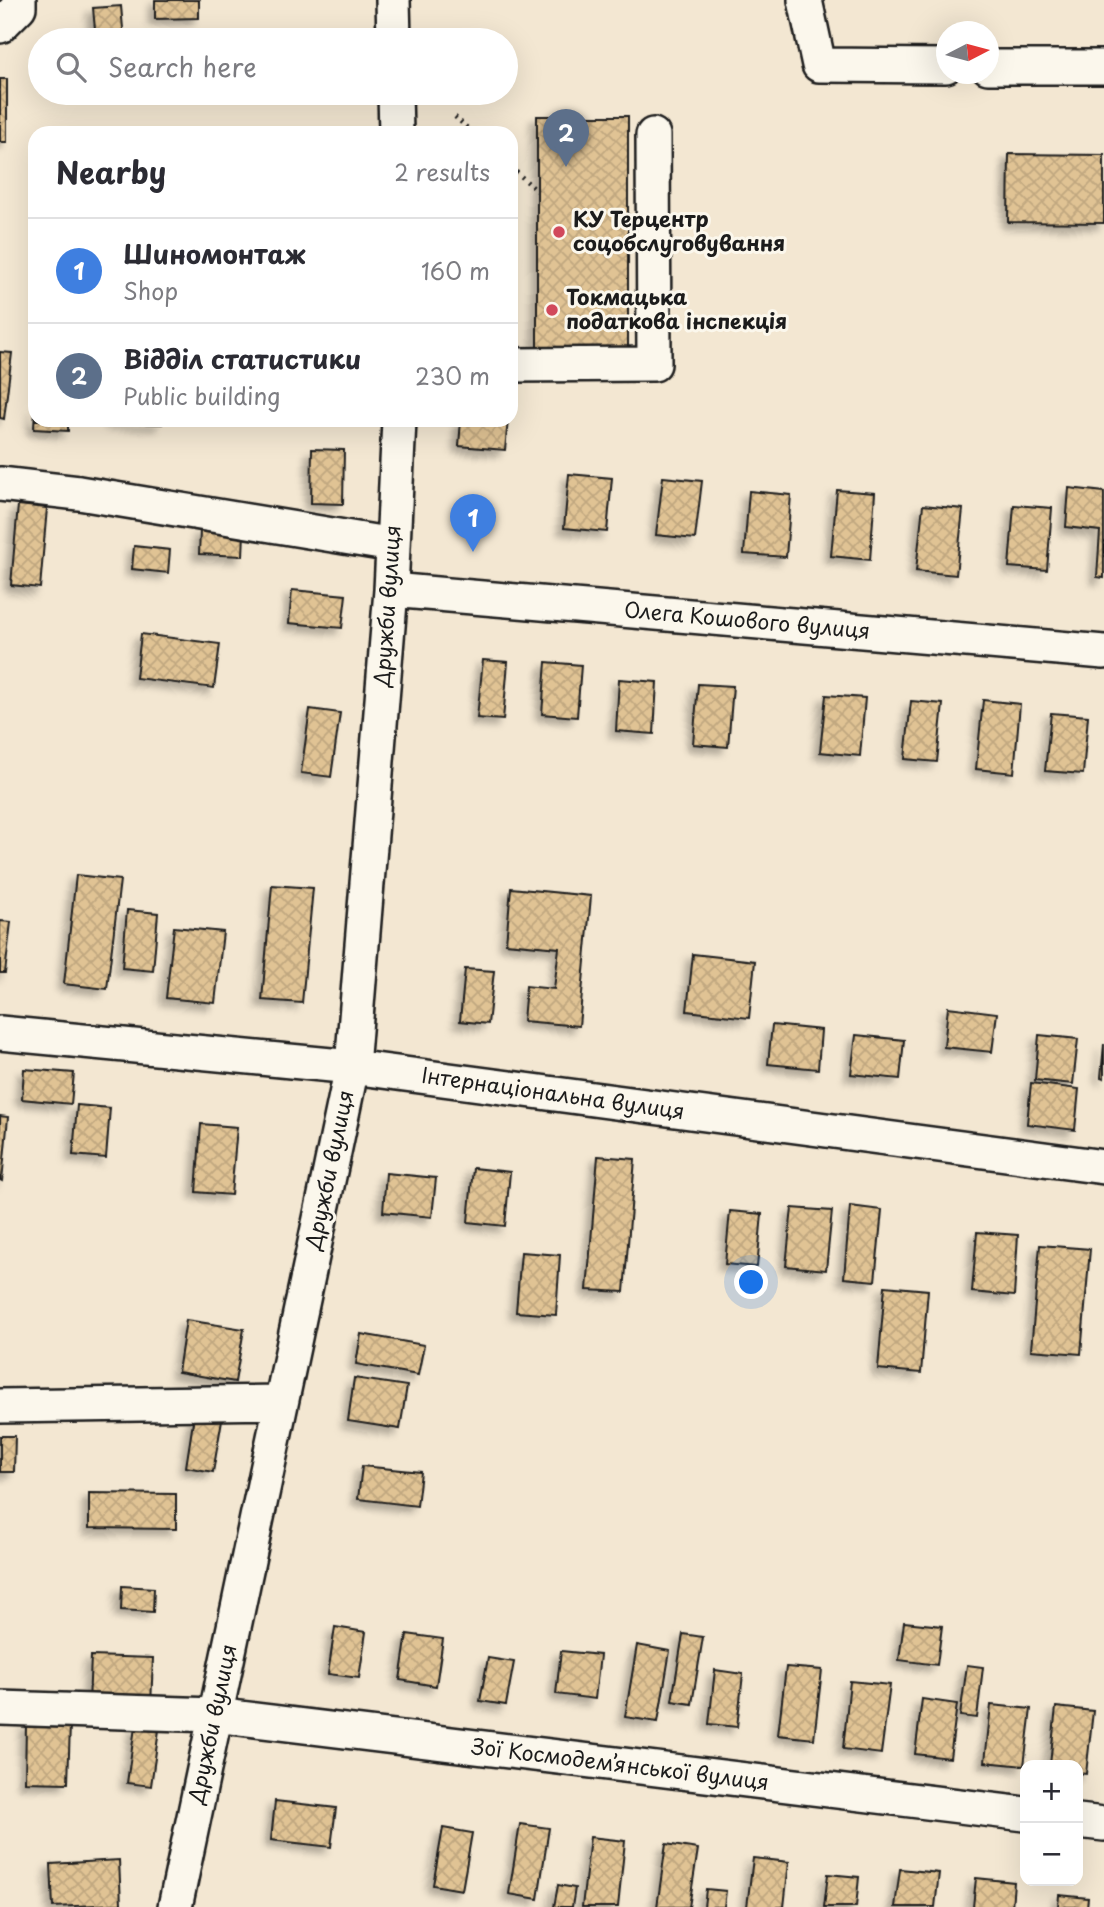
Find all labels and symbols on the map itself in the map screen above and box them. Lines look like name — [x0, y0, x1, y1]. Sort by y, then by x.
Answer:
north arrow — [936, 21, 999, 84]
pin: 2 — [543, 109, 589, 167]
place label: КУ Терцентр соцобслуговування — [573, 202, 785, 258]
marker: КУ Терцентр соцобслуговування — [551, 224, 567, 240]
place label: Токмацька податкова інспекція — [566, 280, 787, 336]
marker: Токмацька податкова інспекція — [544, 302, 560, 318]
pin: 1 — [450, 494, 496, 552]
street label: Дружби вулиця — [364, 524, 408, 689]
street label: Олега Кошового вулиця — [623, 592, 871, 646]
street label: Інтернаціональна вулиця — [420, 1058, 687, 1126]
street label: Дружби вулиця — [295, 1087, 361, 1253]
your location — [734, 1265, 768, 1299]
street label: Дружби вулиця — [178, 1641, 244, 1807]
street label: Зої Космодем’янської вулиця — [470, 1729, 771, 1797]

